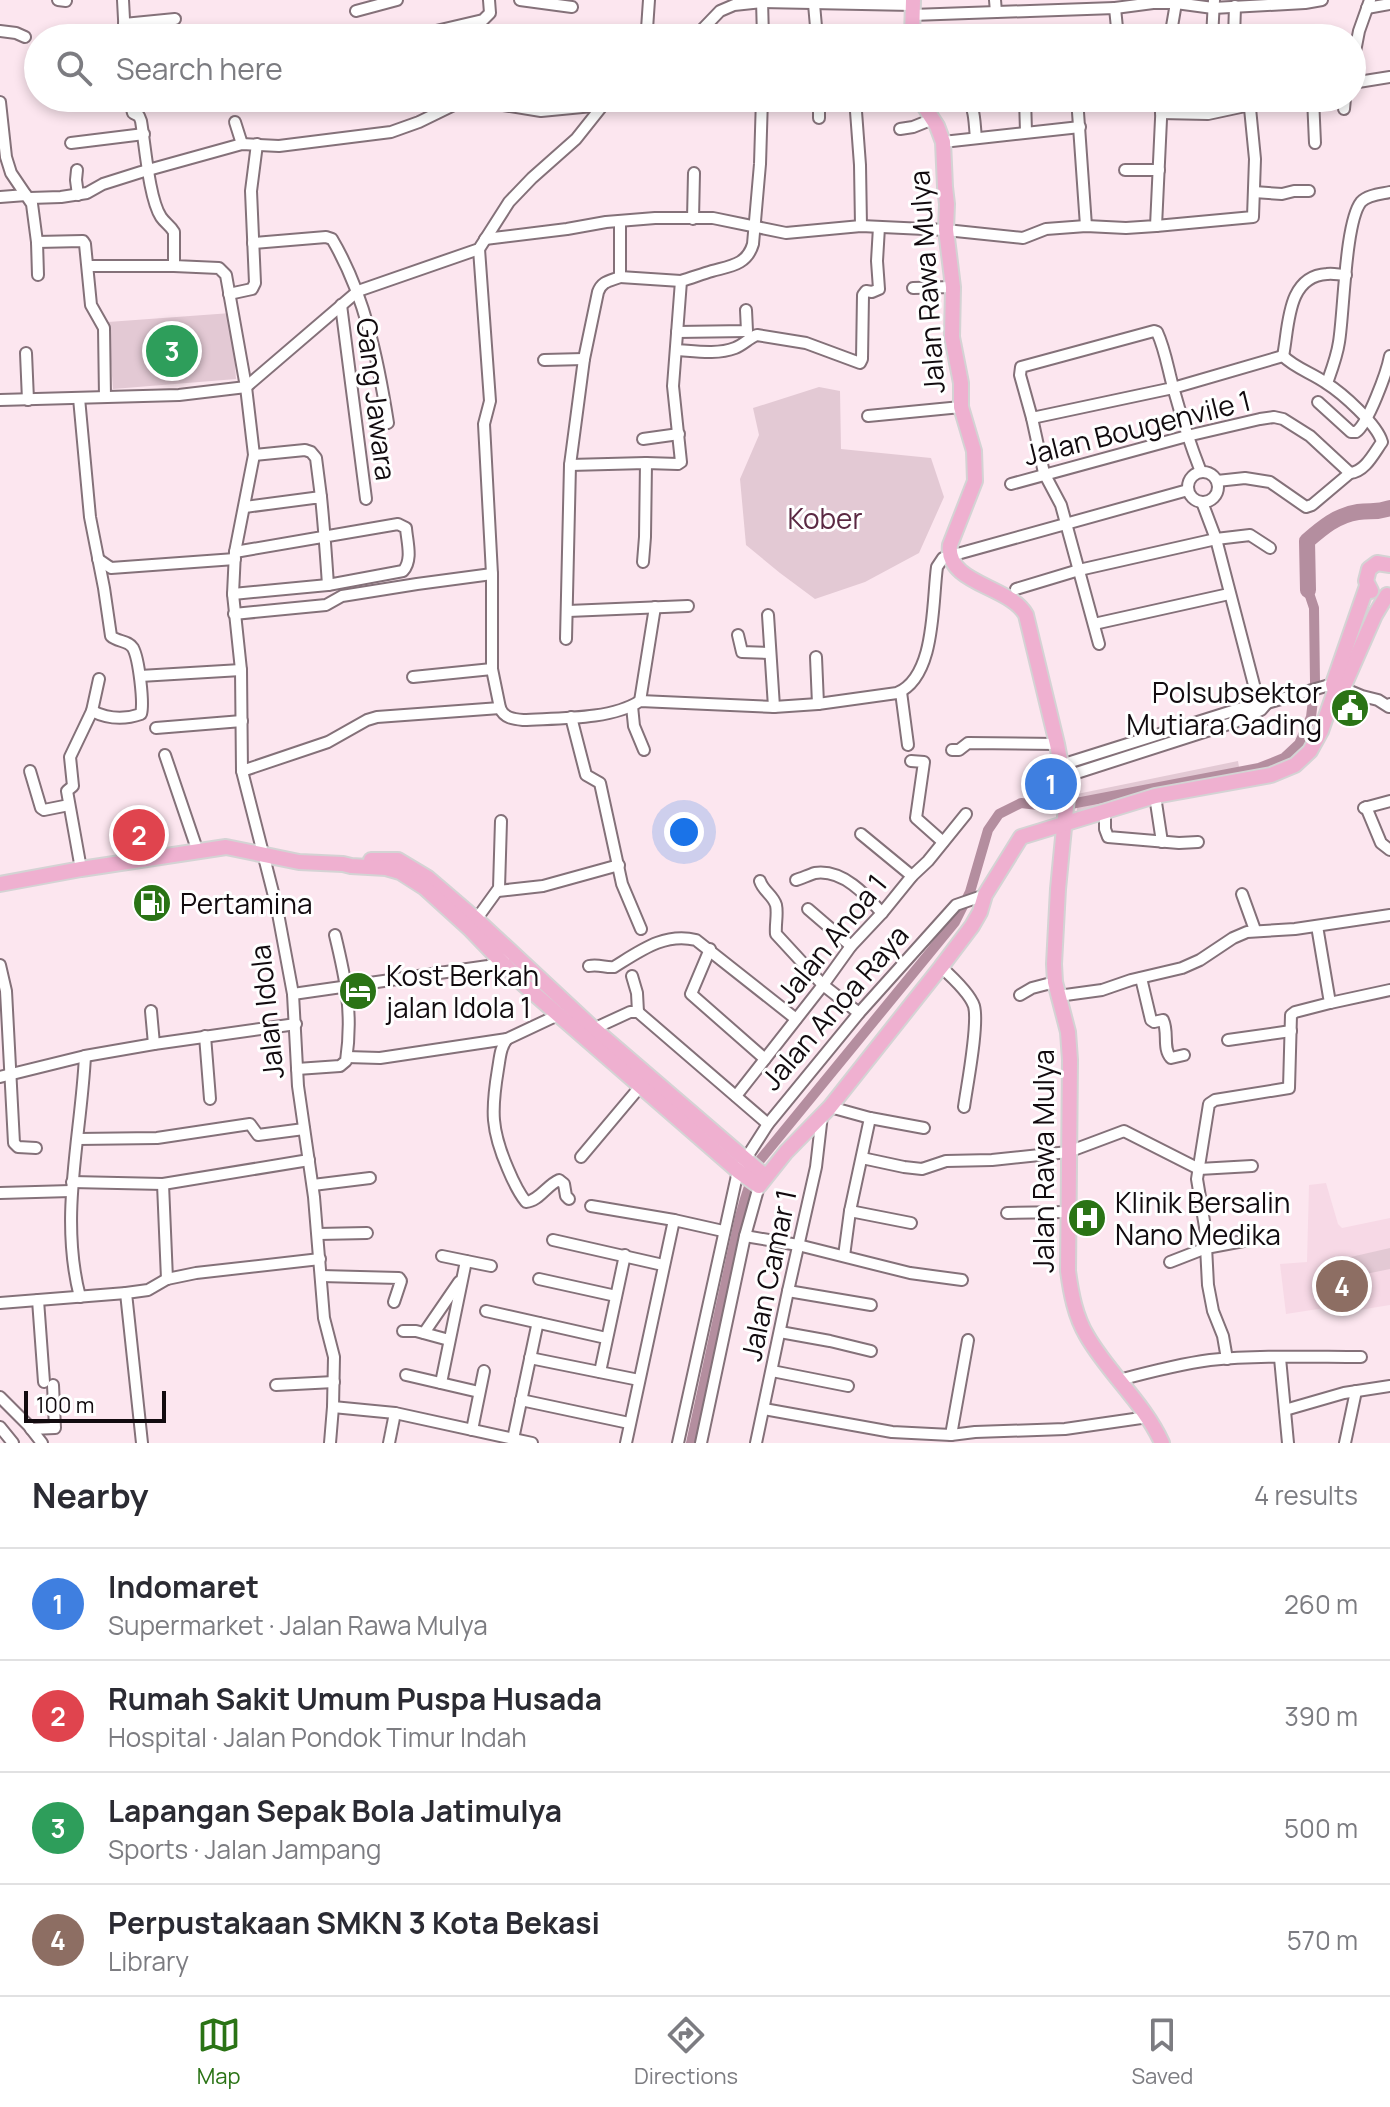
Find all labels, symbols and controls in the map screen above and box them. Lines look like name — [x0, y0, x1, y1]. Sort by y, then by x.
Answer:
search box — [24, 24, 1366, 112]
icon: search — [52, 46, 96, 90]
text: Search here — [116, 48, 283, 89]
street label: Jalan Rawa Mulya — [899, 169, 953, 395]
street label: Gang Jawara — [348, 316, 406, 482]
pin: 3 — [146, 321, 198, 381]
street label: Jalan Bougenvile 1 — [1020, 380, 1254, 474]
park label: Kober — [787, 499, 863, 537]
place label: Polsubsektor Mutiara Gading — [1126, 673, 1322, 743]
public building icon: Polsubsektor Mutiara Gading — [1329, 687, 1371, 729]
pin: 1 — [1025, 754, 1077, 814]
pin: 2 — [113, 805, 165, 865]
your location — [664, 812, 704, 852]
street label: Jalan Anoa 1 — [767, 866, 895, 1010]
fuel station icon: Pertamina — [131, 882, 173, 924]
place label: Pertamina — [180, 884, 313, 922]
street label: Jalan Anoa Raya — [752, 916, 916, 1098]
street label: Jalan Idola — [240, 943, 292, 1081]
place label: Kost Berkah jalan Idola 1 — [385, 956, 539, 1026]
hotel icon: Kost Berkah jalan Idola 1 — [337, 970, 379, 1012]
street label: Jalan Rawa Mulya — [1024, 1049, 1062, 1273]
place label: Klinik Bersalin Nano Medika — [1115, 1183, 1290, 1253]
street label: Jalan Camar 1 — [731, 1186, 805, 1364]
hospital icon: Klinik Bersalin Nano Medika — [1066, 1197, 1108, 1239]
pin: 4 — [1316, 1256, 1368, 1316]
scale bar — [24, 1387, 166, 1423]
text: 100 m — [36, 1390, 94, 1420]
text: Nearby — [32, 1472, 148, 1518]
text: 4 results — [1254, 1477, 1358, 1513]
text: Indomaret — [108, 1566, 259, 1607]
text: 1 — [52, 1586, 64, 1622]
text: 260 m — [1284, 1586, 1358, 1622]
text: Supermarket · Jalan Rawa Mulya — [108, 1607, 488, 1643]
text: Rumah Sakit Umum Puspa Husada — [108, 1678, 602, 1719]
text: 2 — [50, 1698, 66, 1734]
text: 390 m — [1284, 1698, 1358, 1734]
text: Hospital · Jalan Pondok Timur Indah — [108, 1719, 527, 1755]
text: Lapangan Sepak Bola Jatimulya — [108, 1790, 562, 1831]
text: 3 — [50, 1810, 66, 1846]
text: 500 m — [1284, 1810, 1358, 1846]
text: Sports · Jalan Jampang — [108, 1831, 381, 1867]
text: Perpustakaan SMKN 3 Kota Bekasi — [108, 1902, 600, 1943]
text: 4 — [50, 1922, 66, 1958]
text: 570 m — [1287, 1922, 1358, 1958]
text: Library — [108, 1943, 189, 1979]
tab: Map — [197, 2013, 241, 2091]
tab: Directions — [634, 2013, 738, 2091]
tab: Saved — [1131, 2013, 1193, 2091]

